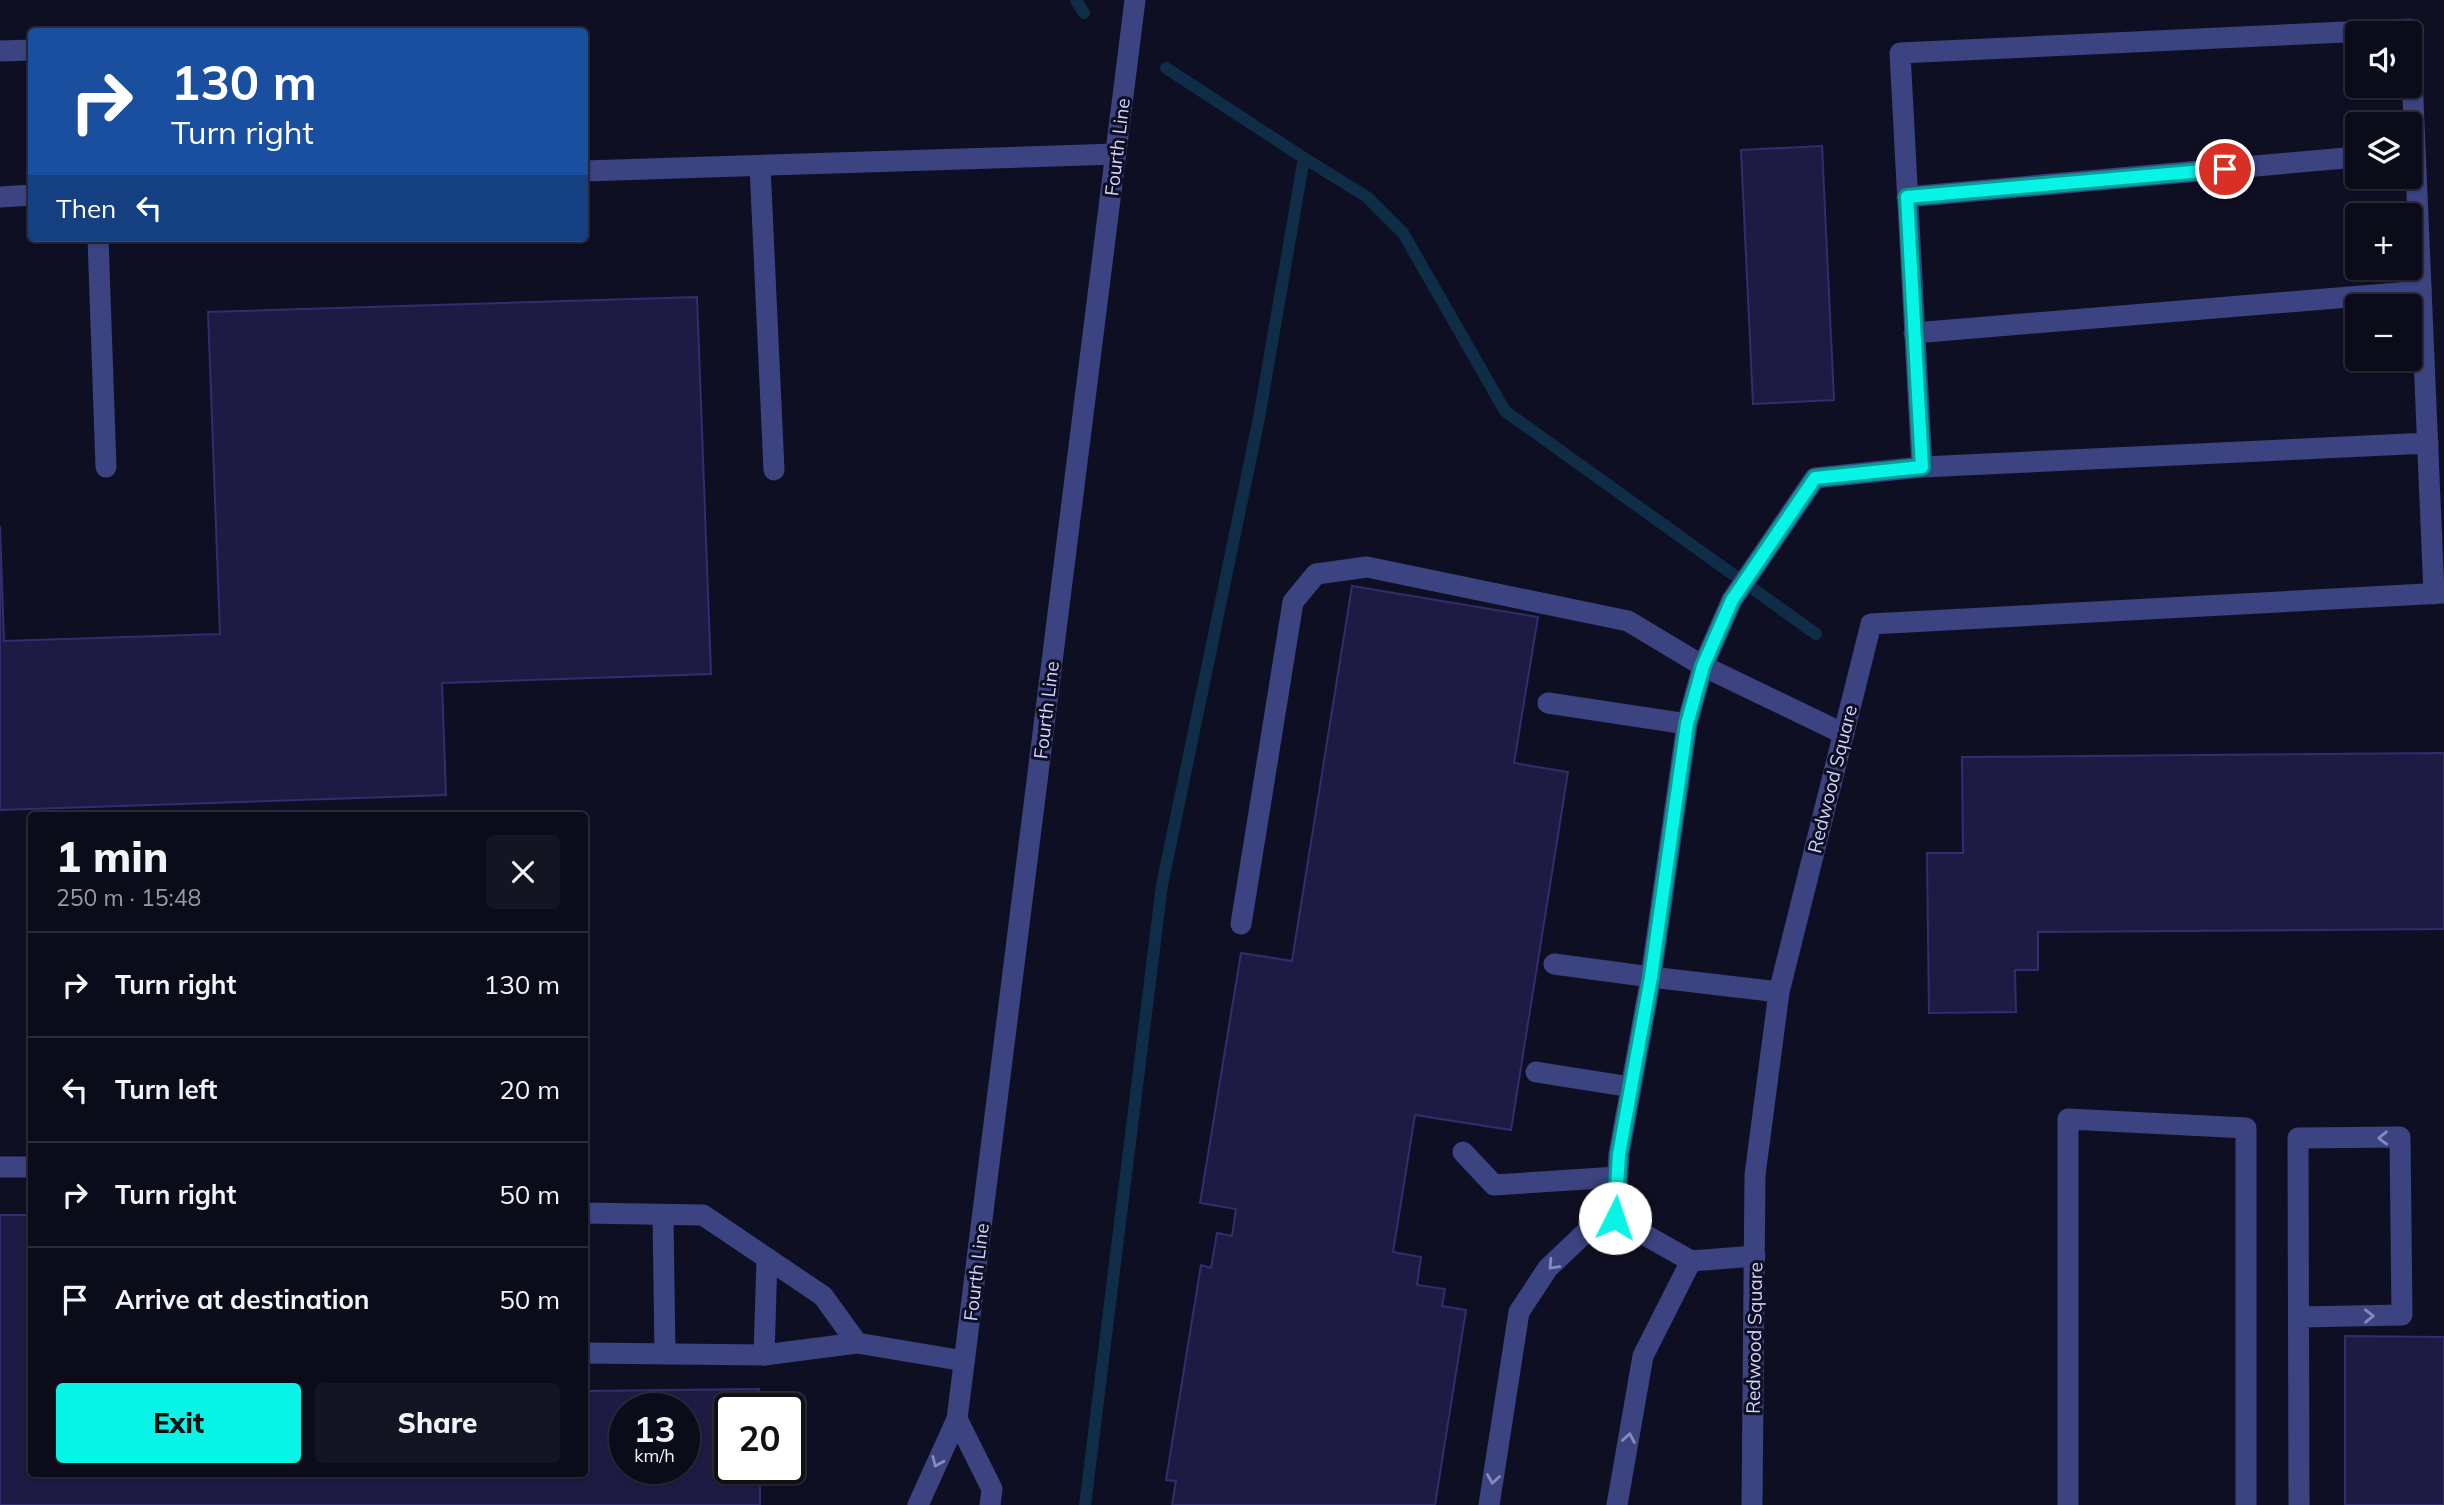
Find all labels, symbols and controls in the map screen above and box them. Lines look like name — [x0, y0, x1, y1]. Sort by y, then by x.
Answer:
map controls — [2345, 21, 2422, 371]
button: sound — [2345, 21, 2422, 98]
text: 130 m — [171, 51, 317, 112]
icon: right — [56, 56, 147, 147]
street label: Fourth Line — [1099, 97, 1135, 197]
text: Turn right — [171, 112, 314, 152]
button: layers — [2345, 112, 2422, 189]
pin — [2195, 139, 2255, 199]
icon: arrive — [2206, 150, 2244, 188]
icon: left — [130, 189, 168, 227]
text: Then — [56, 192, 116, 225]
button: + — [2345, 203, 2422, 280]
button: − — [2345, 294, 2422, 371]
street label: Fourth Line — [1028, 660, 1064, 760]
street label: Redwood Square — [1802, 702, 1862, 856]
text: 1 min — [56, 830, 169, 883]
button: close — [486, 835, 560, 909]
text: 250 m · 15:48 — [56, 883, 201, 912]
icon: right — [56, 966, 94, 1004]
text: Turn right — [115, 968, 236, 1001]
text: 130 m — [484, 968, 560, 1001]
icon: left — [56, 1071, 94, 1109]
text: Turn left — [115, 1073, 217, 1106]
text: 20 m — [499, 1073, 560, 1106]
one-way arrow — [2377, 1130, 2388, 1145]
icon: right — [56, 1176, 94, 1214]
text: Turn right — [115, 1178, 236, 1211]
text: 50 m — [499, 1178, 560, 1211]
position arrow — [1578, 1181, 1652, 1255]
street label: Fourth Line — [958, 1222, 994, 1322]
one-way arrow — [1548, 1256, 1561, 1269]
street label: Redwood Square — [1741, 1262, 1767, 1414]
icon: arrive — [56, 1281, 94, 1319]
text: Arrive at destination — [115, 1283, 370, 1316]
text: 50 m — [499, 1283, 560, 1316]
one-way arrow — [2364, 1308, 2375, 1323]
button: Exit — [56, 1383, 301, 1463]
button: Share — [315, 1383, 560, 1463]
speed limit sign: 20 — [714, 1393, 805, 1484]
text: 13 — [633, 1407, 676, 1451]
one-way arrow — [1621, 1432, 1636, 1444]
text: km/h — [634, 1444, 675, 1467]
one-way arrow — [932, 1455, 946, 1467]
one-way arrow — [1486, 1473, 1501, 1485]

